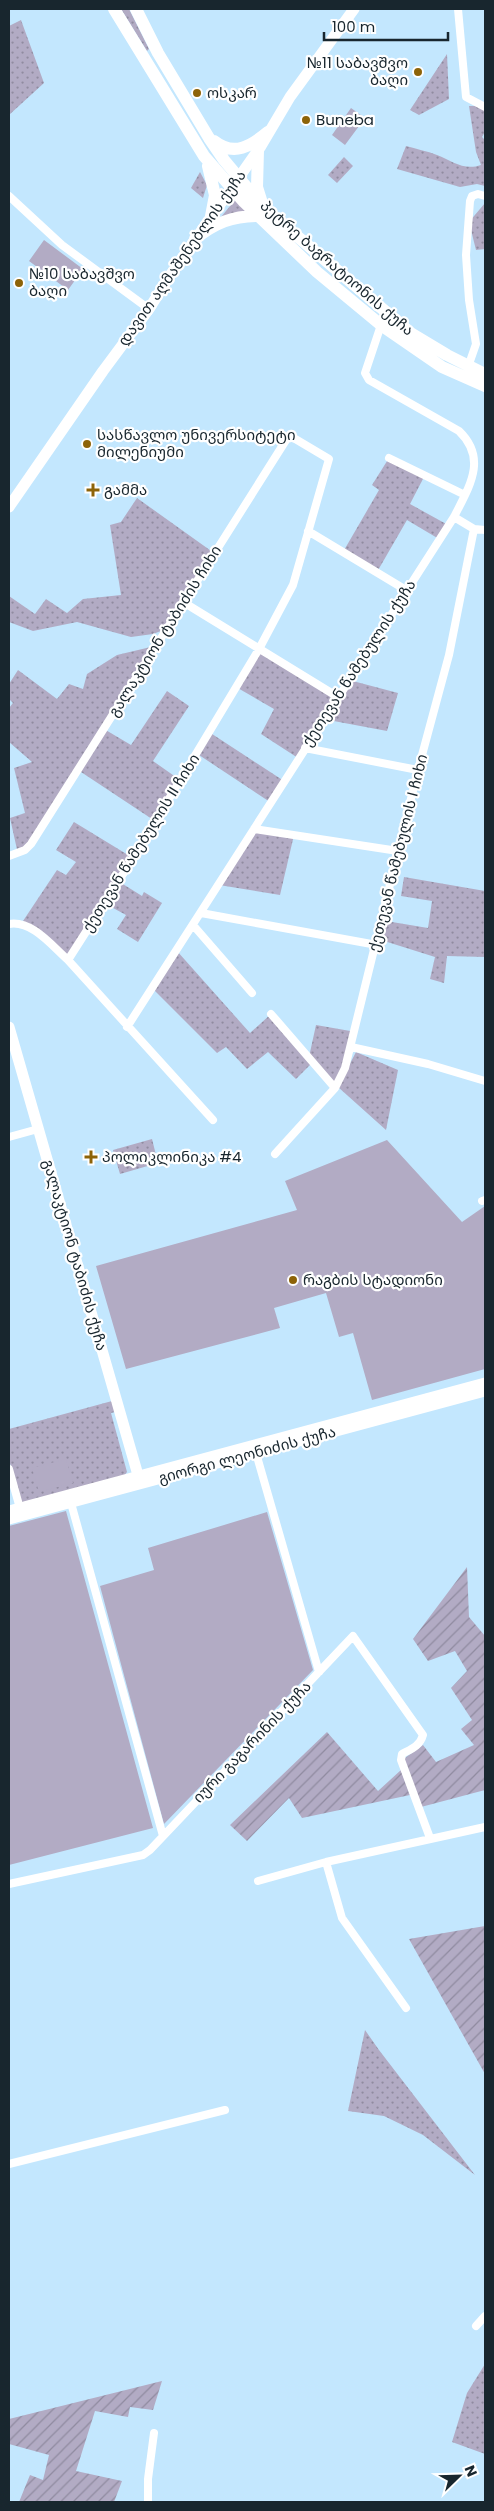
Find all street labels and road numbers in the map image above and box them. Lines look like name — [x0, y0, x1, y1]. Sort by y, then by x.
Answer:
street label: დავით აღმაშენებლის ქუჩა — [113, 165, 251, 350]
street label: პეტრე ბაგრატიონის ქუჩა — [256, 195, 419, 340]
street label: გალაკტიონ ტაბიძის ჩიხი — [103, 541, 226, 721]
street label: ქეთევან წამებულის ქუჩა — [297, 575, 421, 750]
street label: ქეთევან წამებულის II ჩიხი — [77, 749, 204, 936]
street label: ქეთევან წამებულის I ჩიხი — [363, 752, 432, 954]
street label: გალაკტიონ ტაბიძის ქუჩა — [38, 1157, 113, 1353]
street label: გიორგი ლეონიძის ქუჩა — [156, 1421, 338, 1488]
street label: იური გაგარინის ქუჩა — [188, 1676, 315, 1807]

